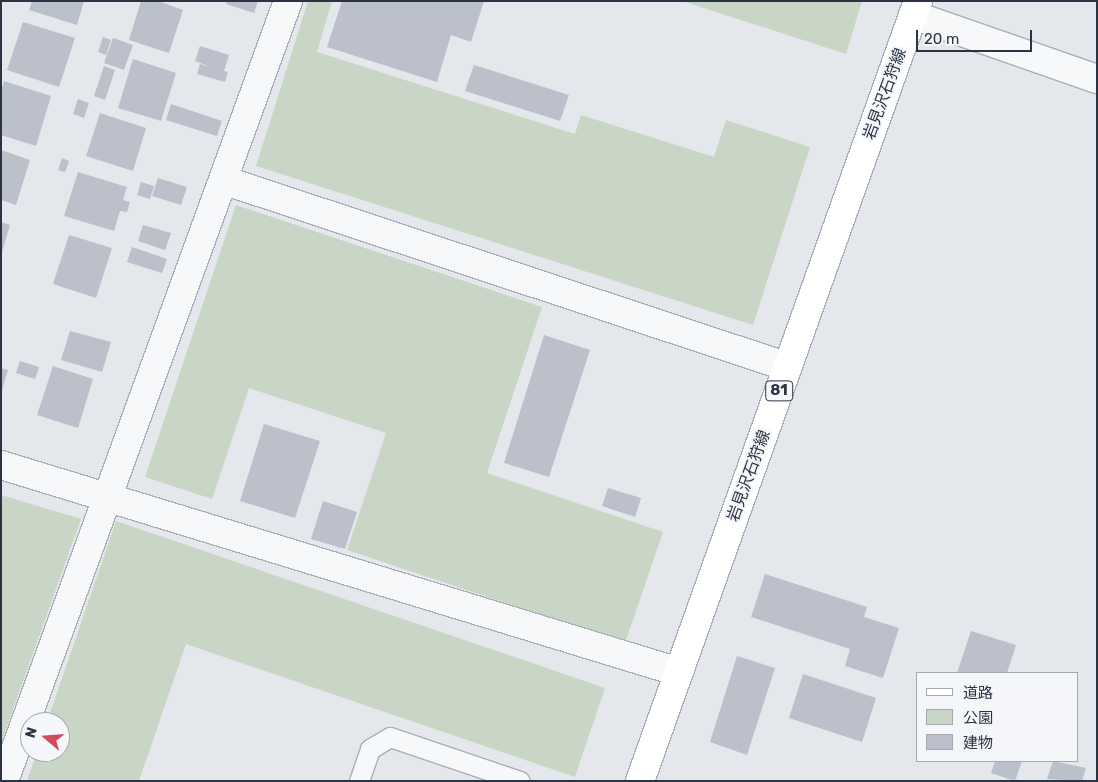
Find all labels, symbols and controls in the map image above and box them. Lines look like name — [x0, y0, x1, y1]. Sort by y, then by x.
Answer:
scale bar — [918, 20, 1034, 52]
text: 20 m — [924, 30, 959, 48]
street label: 岩見沢石狩線 — [860, 46, 910, 142]
road number: 81 — [764, 378, 794, 404]
street label: 岩見沢石狩線 — [724, 428, 774, 524]
legend — [916, 672, 1078, 762]
text: 道路 — [963, 684, 993, 702]
text: 公園 — [963, 709, 993, 727]
north arrow — [20, 712, 70, 762]
text: N — [22, 725, 41, 740]
text: 建物 — [963, 734, 993, 752]

